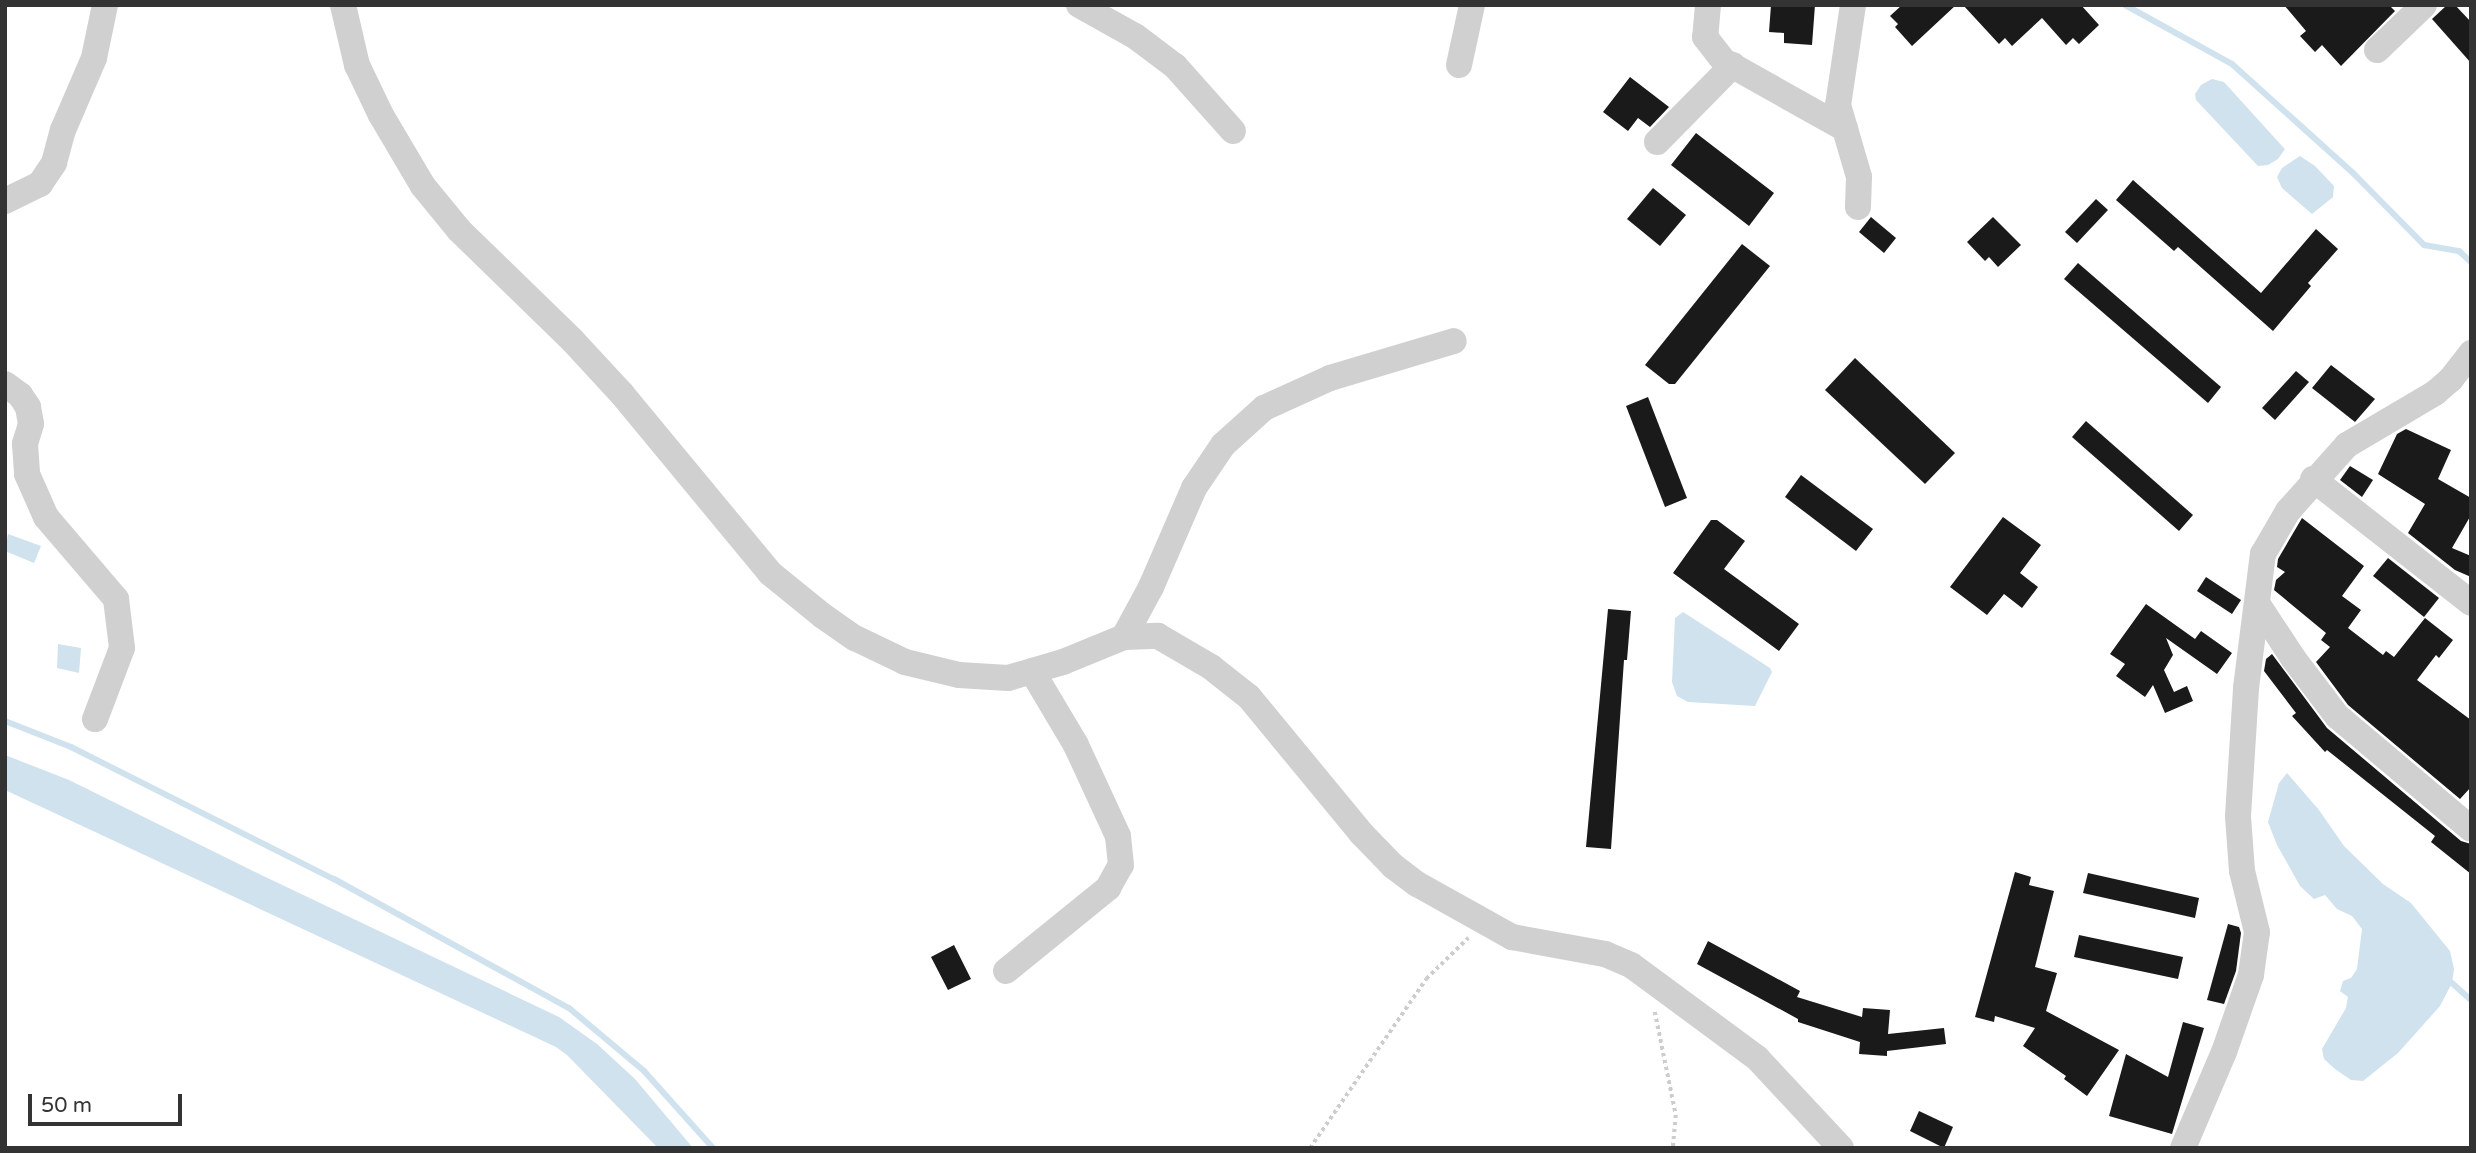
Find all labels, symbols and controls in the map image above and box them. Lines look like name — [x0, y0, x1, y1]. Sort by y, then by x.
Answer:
scale bar — [32, 1080, 186, 1124]
text: 50 m — [41, 1093, 92, 1118]

